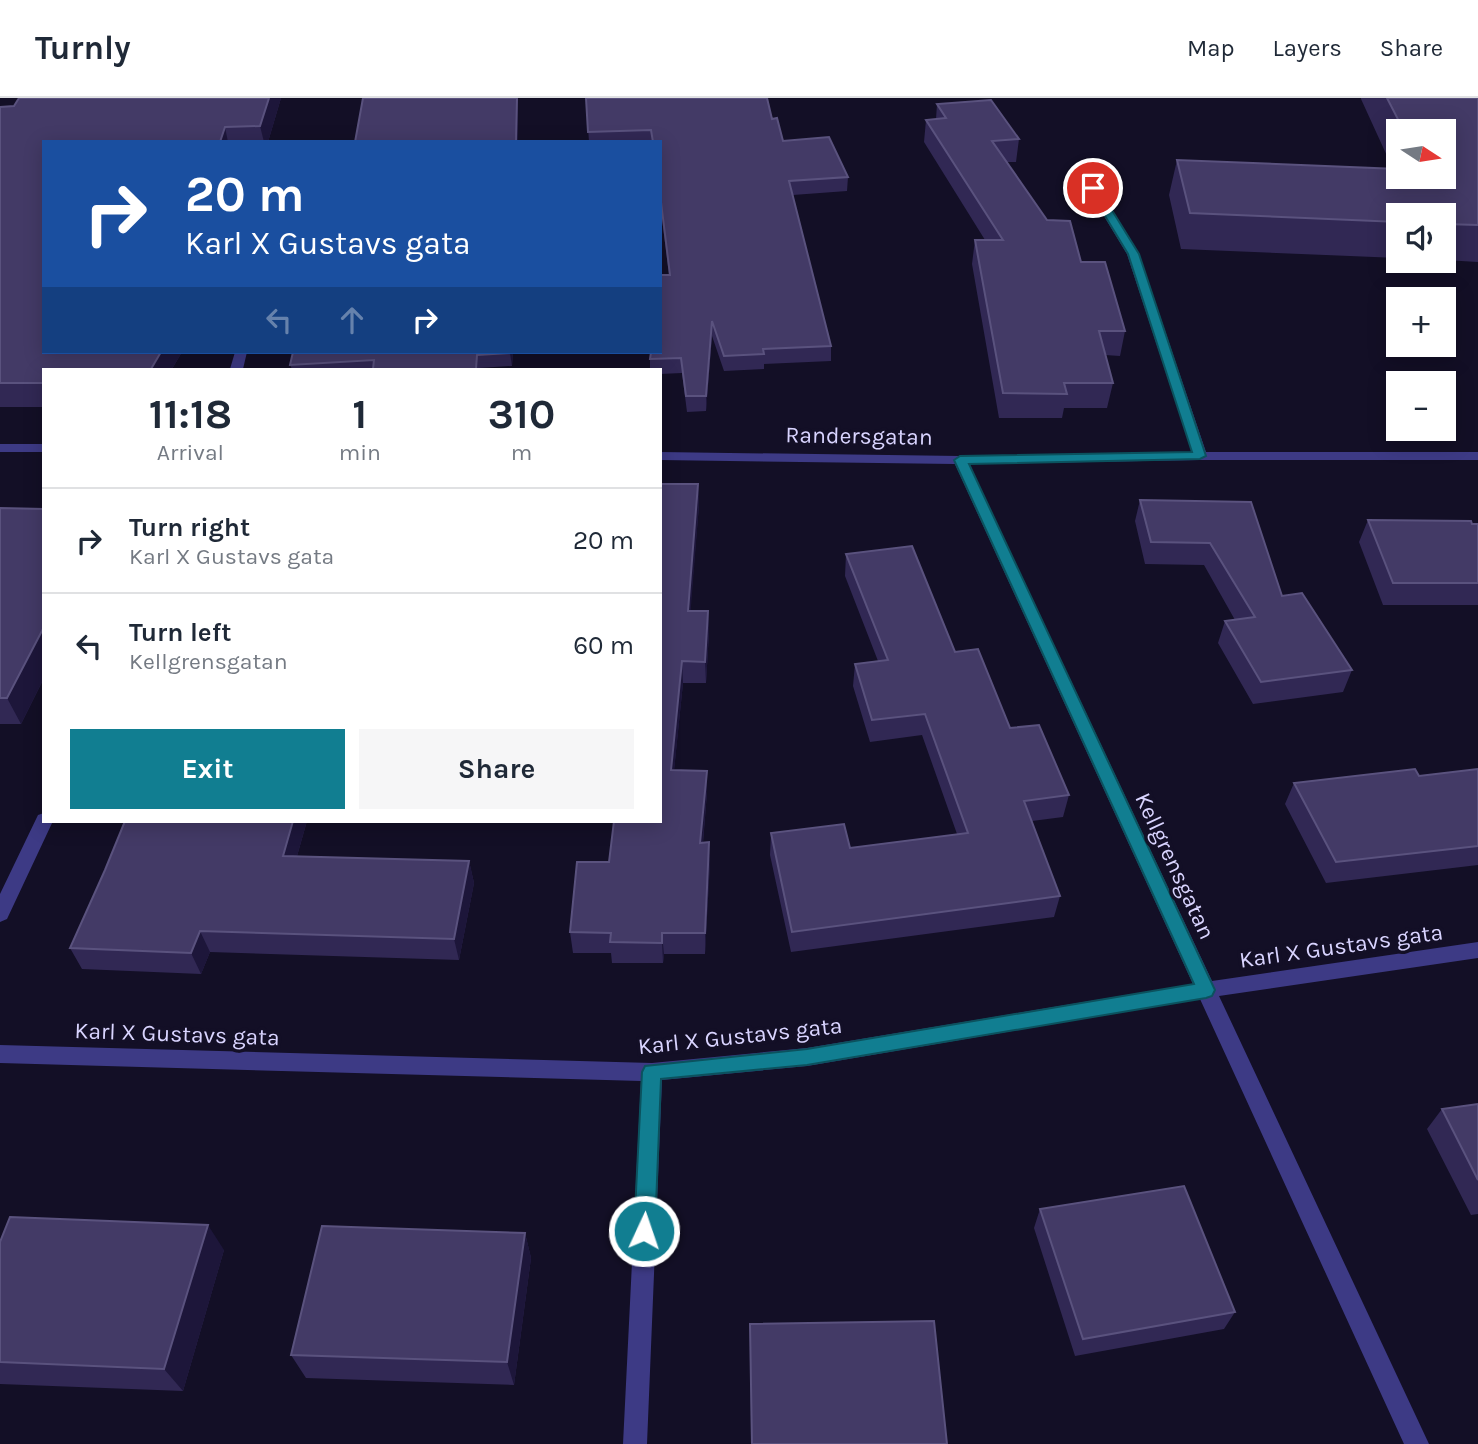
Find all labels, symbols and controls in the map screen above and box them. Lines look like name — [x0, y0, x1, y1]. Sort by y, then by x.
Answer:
text: Turnly — [35, 29, 131, 67]
text: Map — [1187, 34, 1235, 62]
text: Layers — [1273, 34, 1342, 62]
text: Share — [1380, 34, 1443, 62]
north arrow — [1386, 119, 1456, 189]
map controls — [1386, 119, 1456, 441]
pin — [1063, 158, 1123, 218]
text: 20 m — [185, 166, 305, 223]
icon: right — [70, 168, 161, 259]
icon: arrive — [1074, 169, 1112, 207]
button: sound — [1386, 203, 1456, 273]
text: Karl X Gustavs gata — [185, 225, 471, 262]
button: + — [1386, 287, 1456, 357]
icon: left — [260, 301, 298, 339]
icon: ahead — [333, 301, 371, 339]
icon: right — [406, 301, 444, 339]
button: − — [1386, 371, 1456, 441]
text: 11:18 — [149, 389, 232, 439]
text: 1 — [352, 389, 367, 439]
text: 310 — [488, 389, 555, 439]
street label: Randersgatan — [785, 421, 933, 451]
text: Arrival — [157, 439, 224, 466]
text: min — [339, 439, 381, 466]
text: m — [511, 439, 532, 466]
text: Turn right — [129, 512, 250, 543]
icon: right — [70, 522, 108, 560]
text: 20 m — [573, 525, 634, 556]
text: Karl X Gustavs gata — [129, 543, 334, 570]
text: Turn left — [129, 617, 231, 648]
icon: left — [70, 627, 108, 665]
text: 60 m — [573, 630, 634, 661]
text: Kellgrensgatan — [129, 648, 288, 675]
button: Exit — [70, 729, 345, 809]
button: Share — [359, 729, 634, 809]
street label: Kellgrensgatan — [1129, 788, 1221, 944]
street label: Karl X Gustavs gata — [1237, 918, 1445, 974]
street label: Karl X Gustavs gata — [637, 1012, 843, 1060]
street label: Karl X Gustavs gata — [74, 1017, 280, 1051]
position arrow — [607, 1194, 681, 1268]

